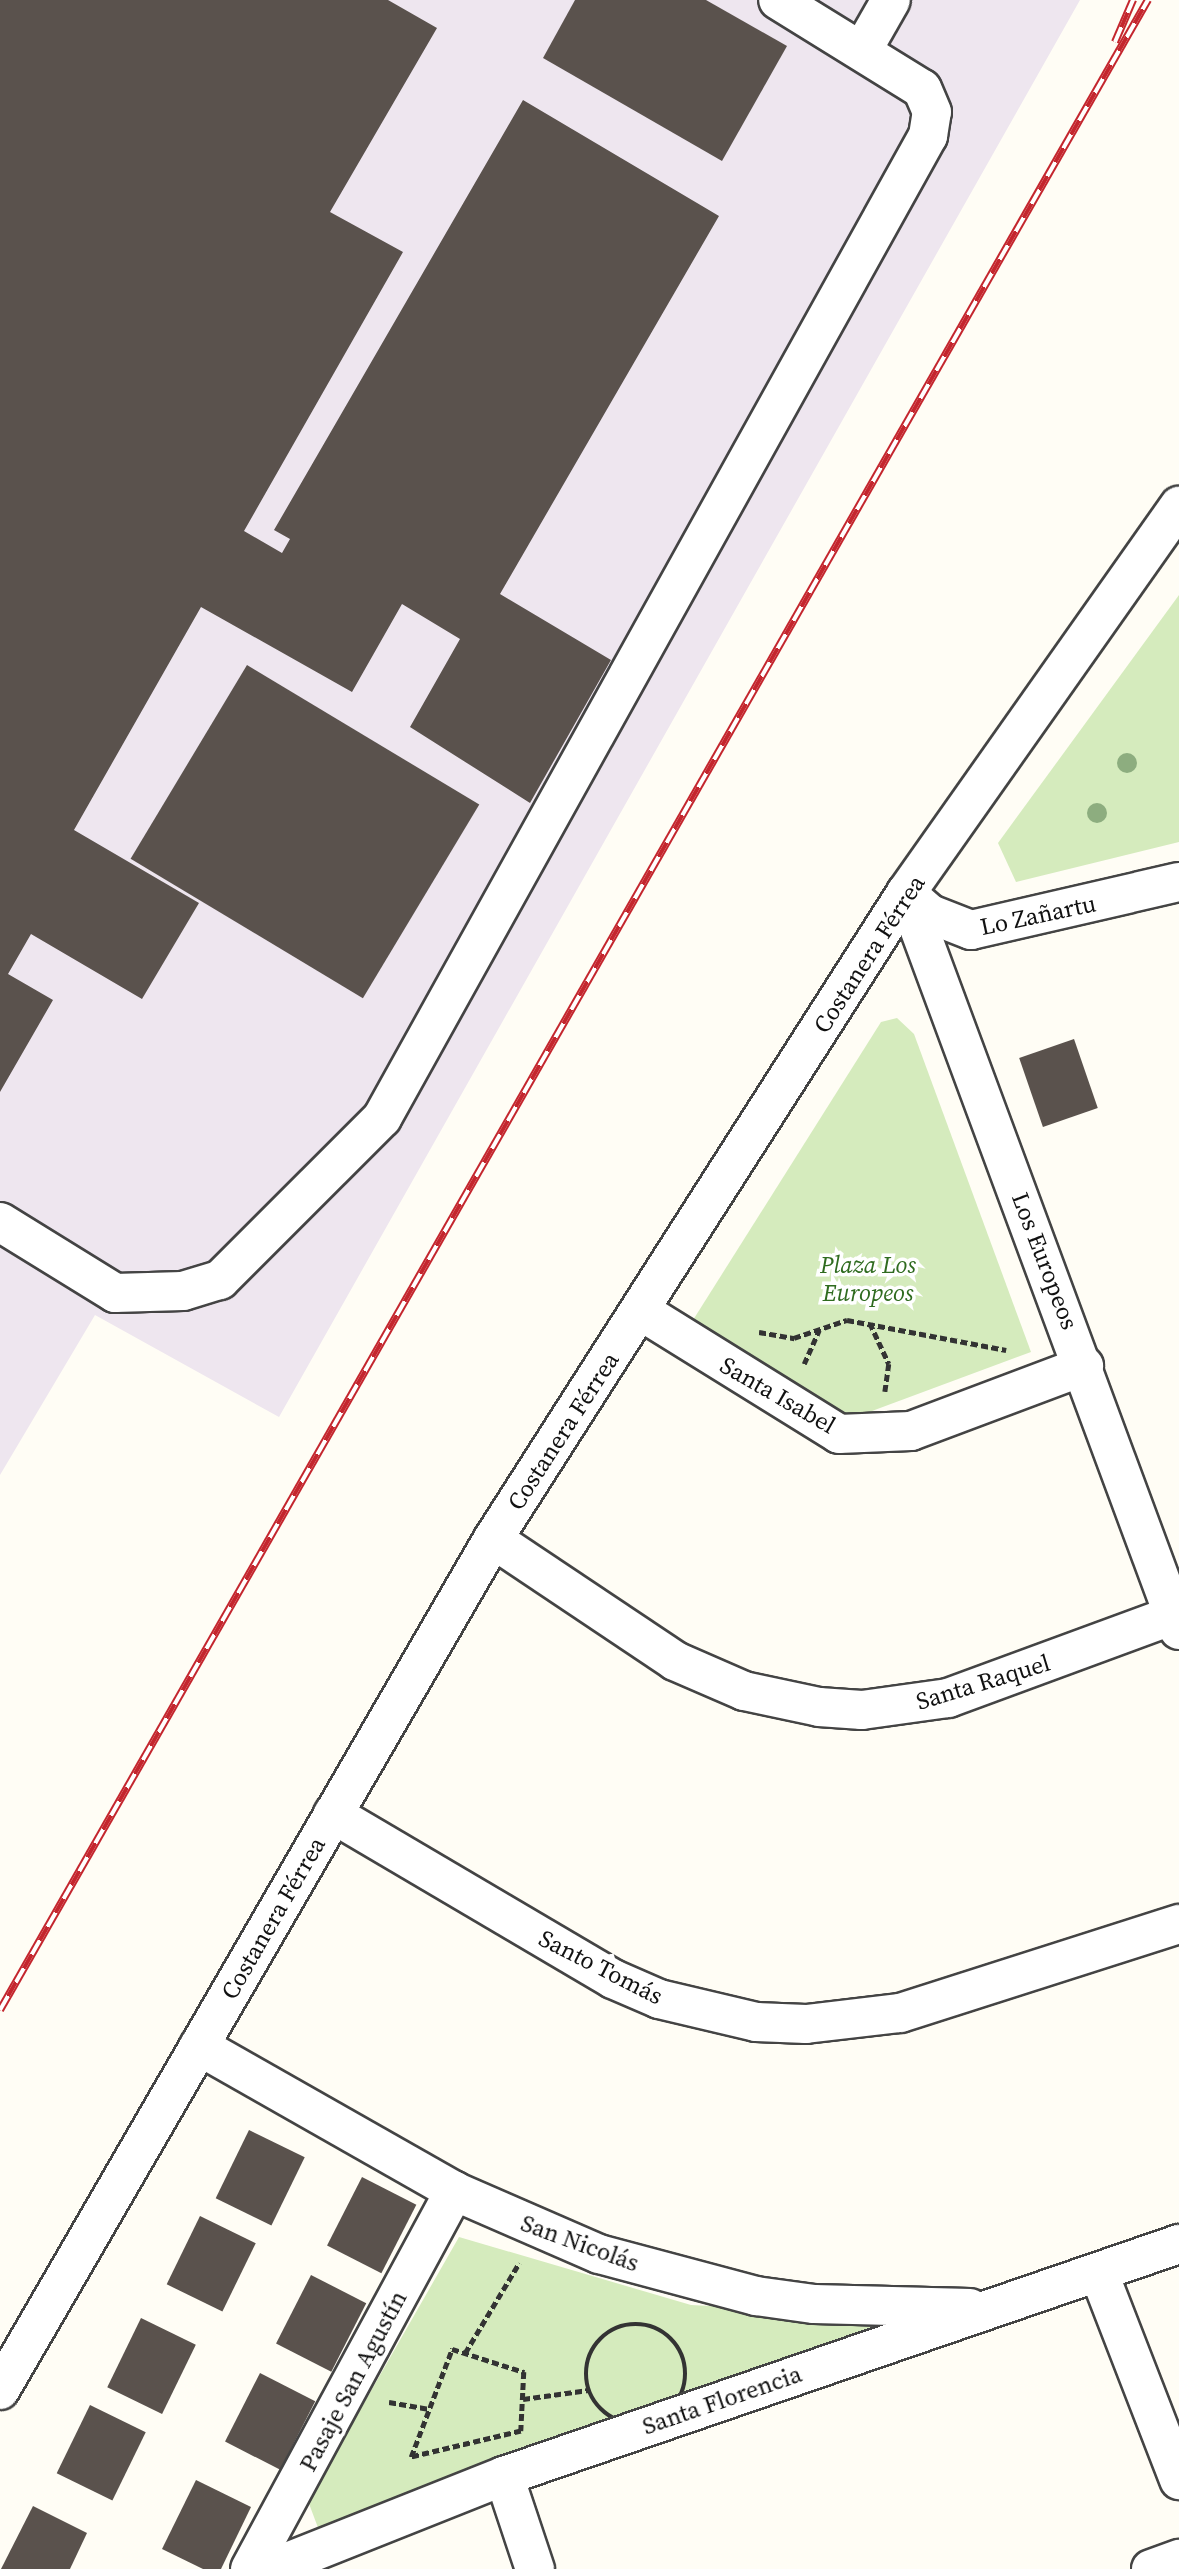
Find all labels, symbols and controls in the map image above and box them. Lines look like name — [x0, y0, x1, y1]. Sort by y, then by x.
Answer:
street label: Costanera Férrea — [807, 870, 931, 1038]
street label: Lo Zañartu — [978, 889, 1098, 941]
street label: Los Europeos — [1006, 1188, 1084, 1334]
park label: Plaza Los Europeos — [820, 1251, 916, 1307]
street label: Costanera Férrea — [501, 1347, 625, 1515]
street label: Santa Isabel — [715, 1350, 841, 1440]
street label: Santa Raquel — [913, 1648, 1053, 1716]
street label: Costanera Férrea — [215, 1832, 331, 2004]
street label: Santo Tomás — [534, 1923, 668, 2011]
street label: San Nicolás — [517, 2208, 643, 2278]
street label: Pasaje San Agustín — [293, 2286, 413, 2476]
street label: Santa Florencia — [639, 2359, 805, 2441]

